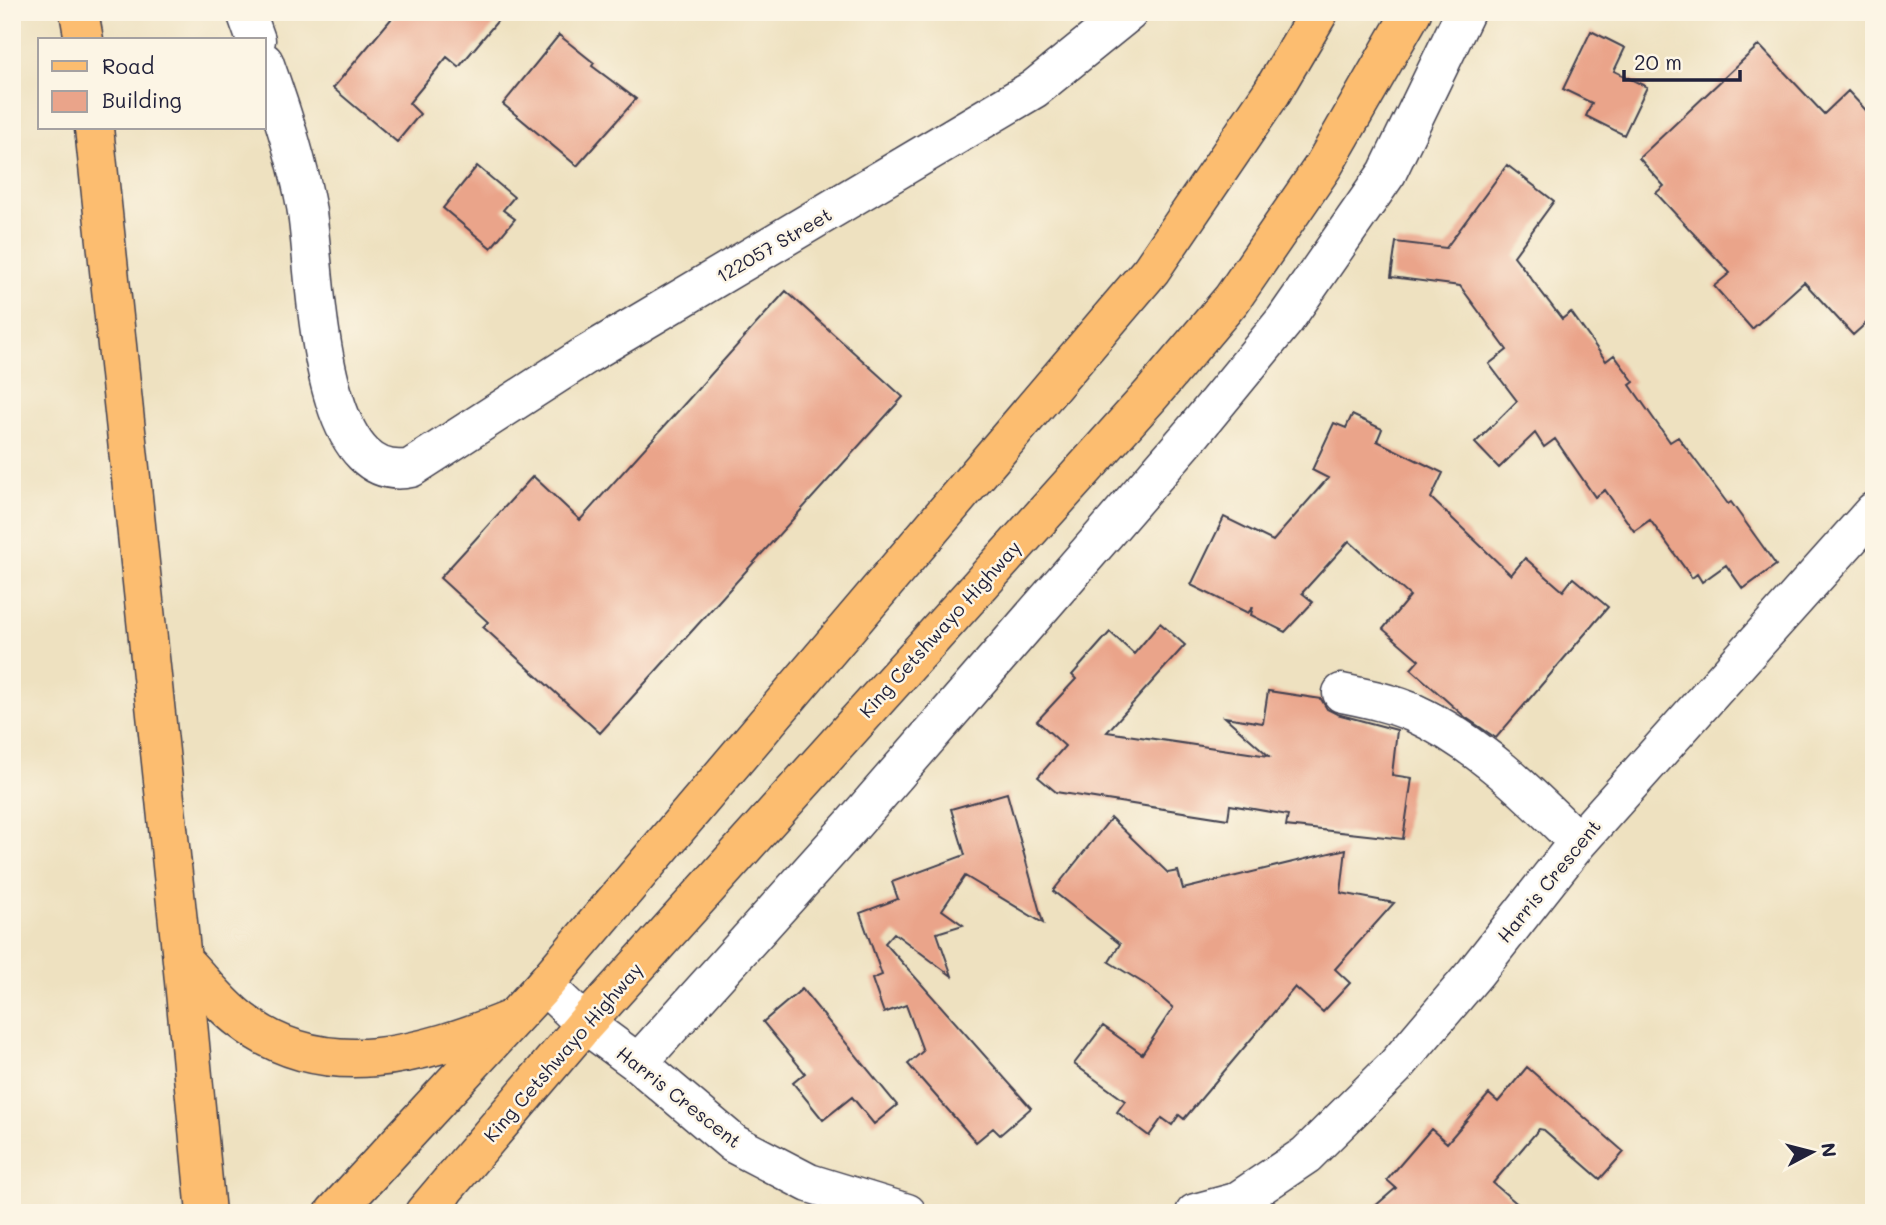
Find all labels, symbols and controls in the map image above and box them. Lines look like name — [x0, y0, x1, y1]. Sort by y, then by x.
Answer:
legend — [38, 38, 266, 130]
scale bar — [1624, 38, 1739, 82]
text: 20 m — [1634, 48, 1682, 75]
text: Road — [102, 52, 154, 79]
text: Building — [102, 86, 182, 113]
street label: 122057 Street — [711, 201, 836, 288]
street label: King Cetshwayo Highway — [853, 535, 1026, 723]
street label: Harris Crescent — [1491, 814, 1606, 947]
street label: King Cetshwayo Highway — [478, 957, 648, 1147]
street label: Harris Crescent — [612, 1040, 747, 1153]
north arrow — [1778, 1116, 1848, 1186]
text: N — [1816, 1141, 1843, 1159]

